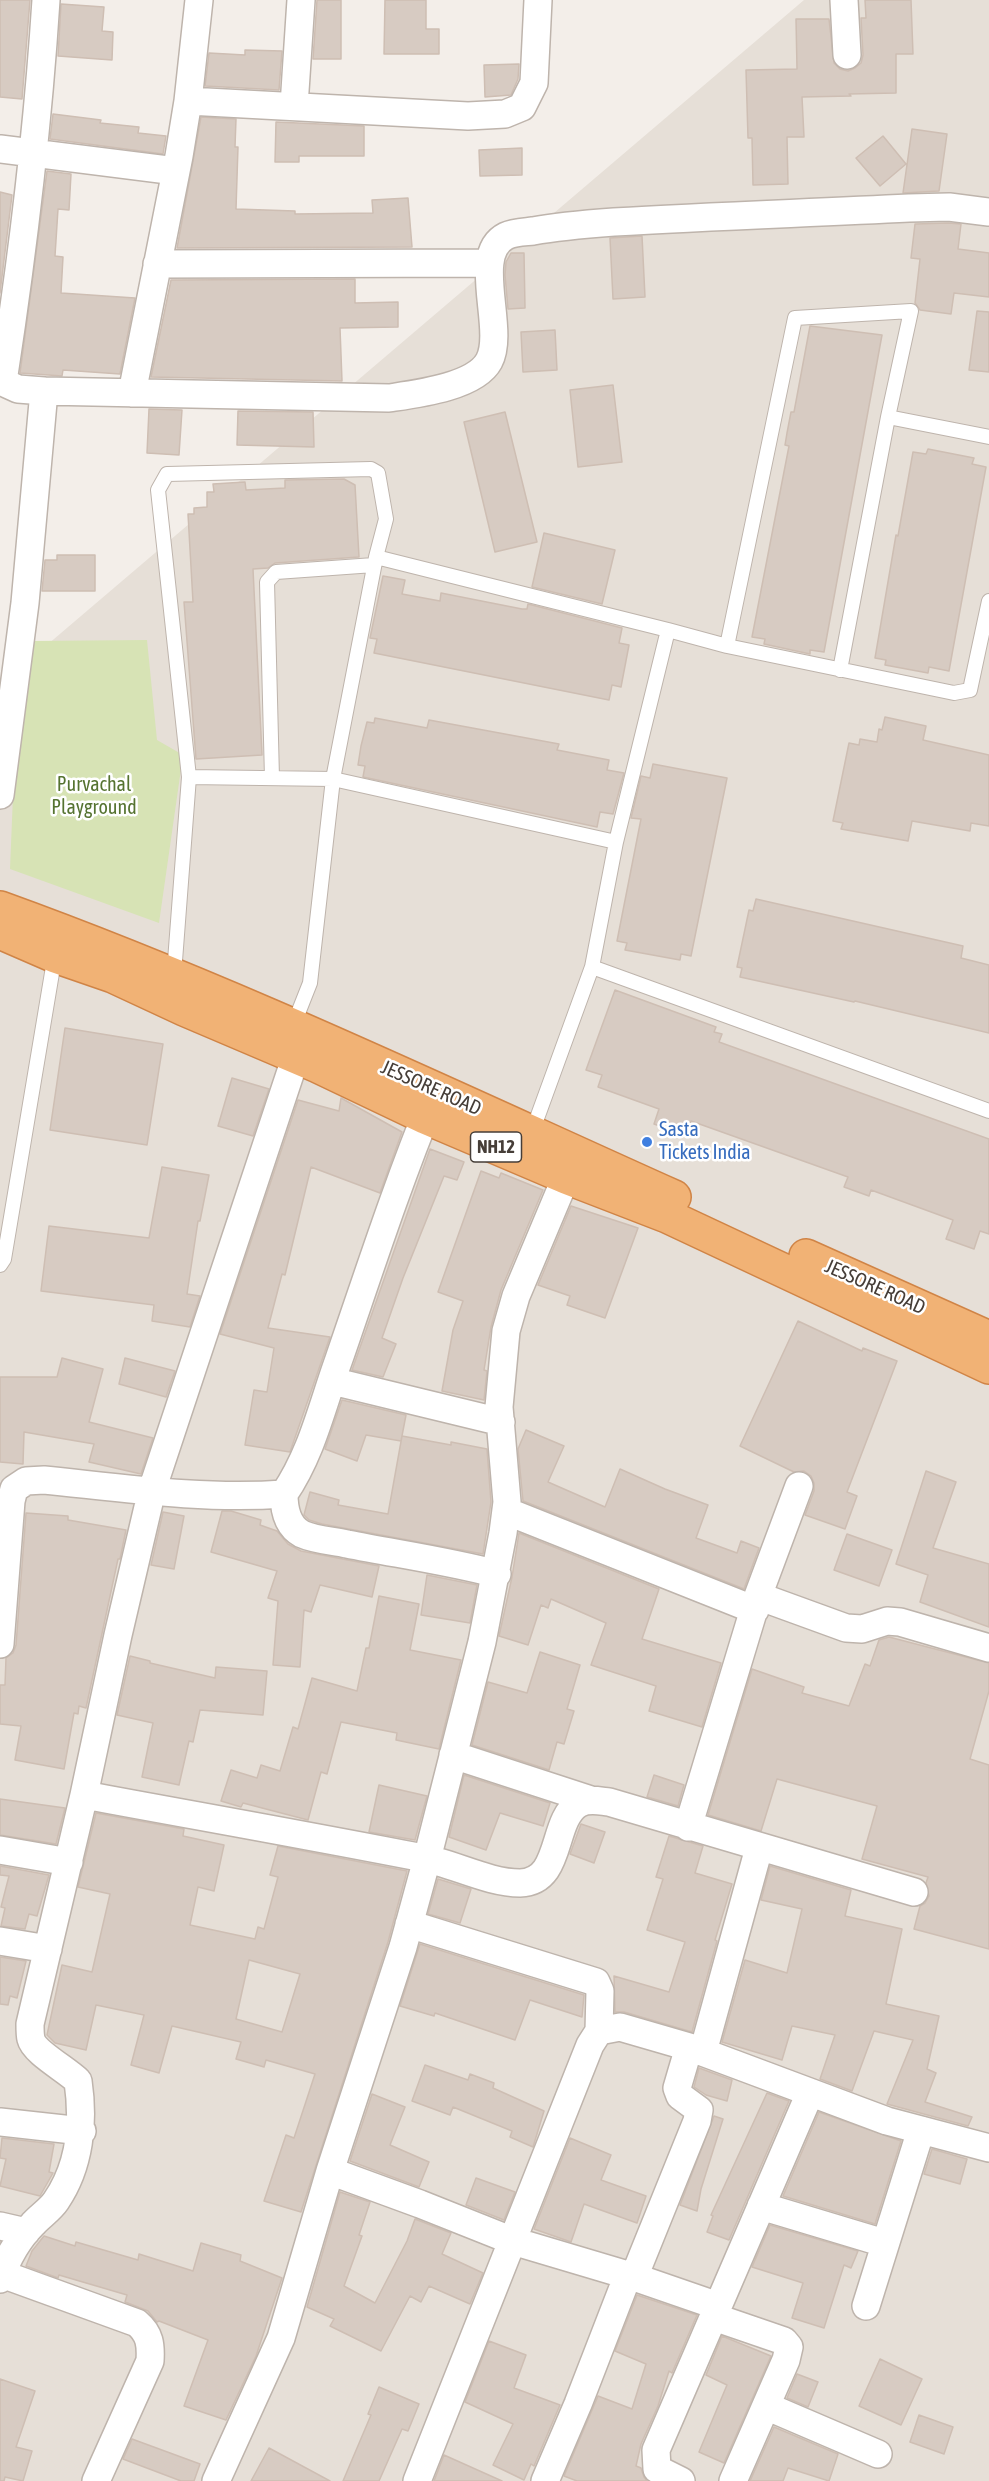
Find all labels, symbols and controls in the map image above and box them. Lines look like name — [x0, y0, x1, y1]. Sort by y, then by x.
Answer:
park label: Purvachal Playground — [51, 773, 137, 820]
street label: JESSORE ROAD — [377, 1055, 485, 1121]
place label: Sasta Tickets India — [659, 1118, 751, 1165]
road number: NH12 — [470, 1132, 522, 1162]
marker: Sasta Tickets India — [640, 1135, 654, 1149]
street label: JESSORE ROAD — [821, 1254, 929, 1320]

